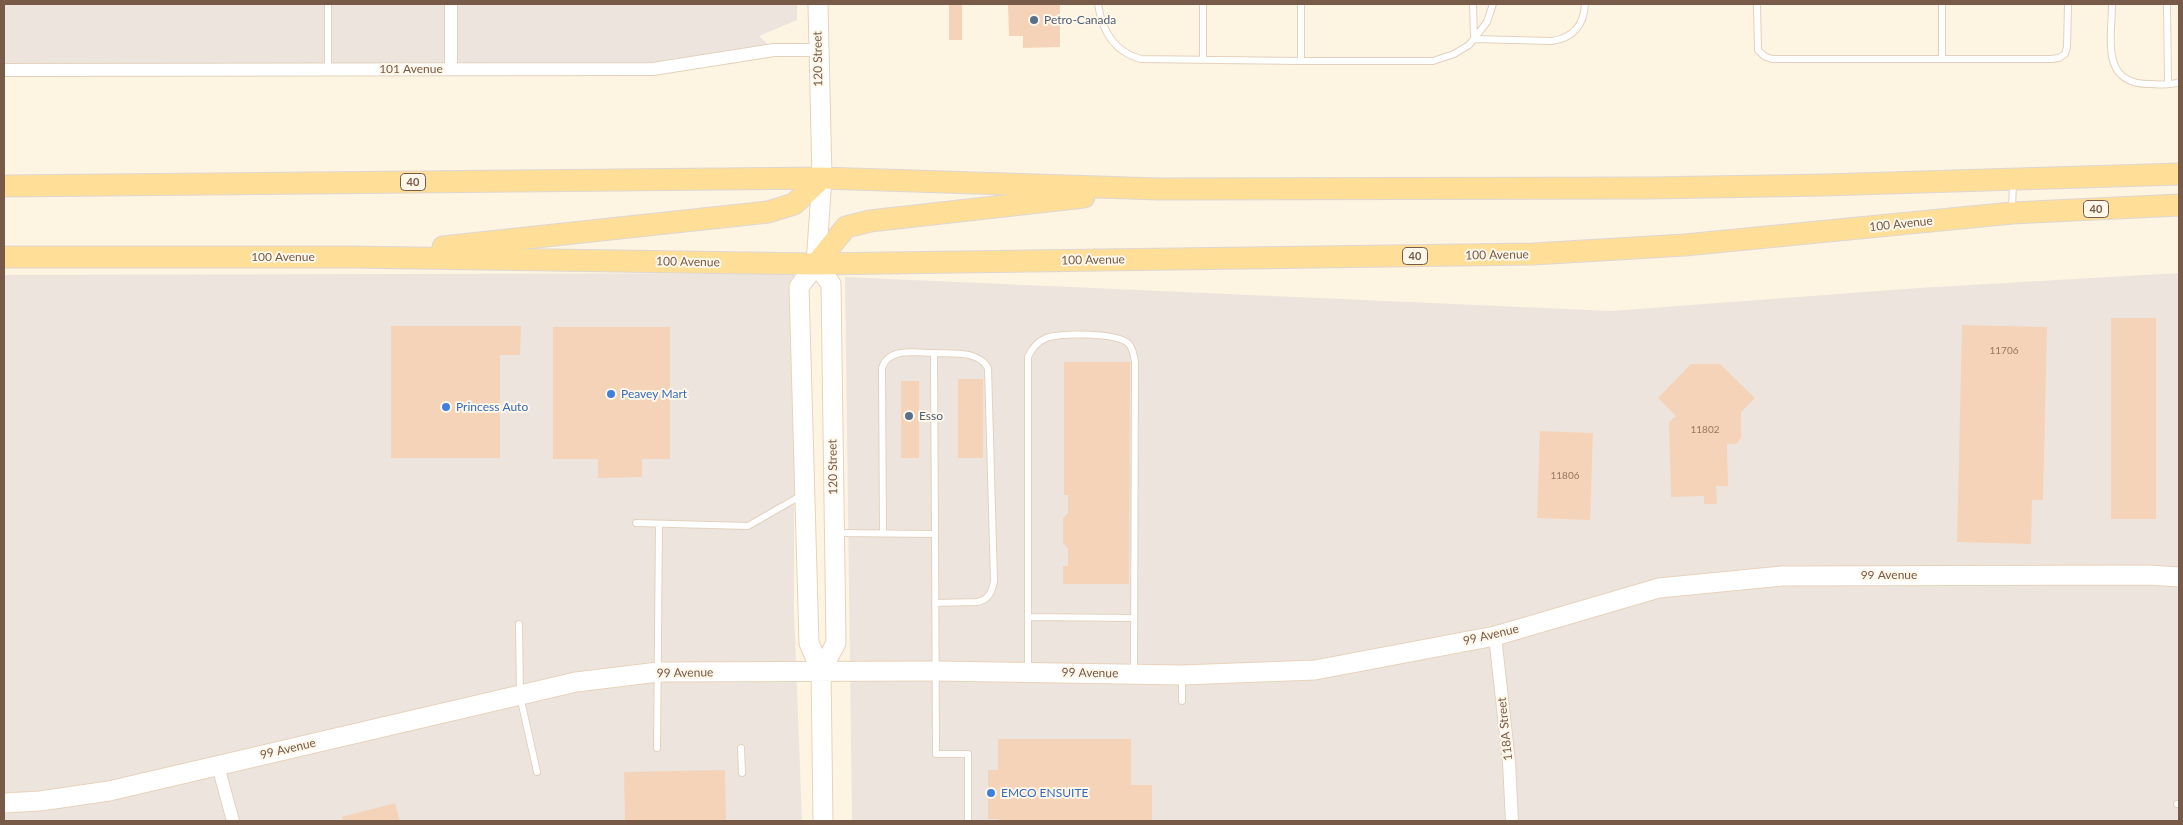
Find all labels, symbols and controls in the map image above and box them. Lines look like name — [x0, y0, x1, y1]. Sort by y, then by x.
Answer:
place label: Petro-Canada — [1044, 13, 1116, 27]
marker: Petro-Canada — [1028, 14, 1040, 26]
street label: 120 Street — [810, 31, 826, 87]
street label: 101 Avenue — [379, 62, 443, 76]
road number: 40 — [400, 173, 426, 190]
road number: 40 — [2084, 200, 2108, 218]
street label: 100 Avenue — [1869, 214, 1933, 234]
street label: 100 Avenue — [1465, 247, 1529, 263]
road number: 40 — [1402, 248, 1428, 264]
street label: 100 Avenue — [251, 250, 315, 264]
street label: 100 Avenue — [1061, 252, 1125, 268]
street label: 100 Avenue — [656, 254, 720, 270]
house number: 11706 — [1990, 345, 2018, 357]
place label: Peavey Mart — [621, 387, 687, 401]
marker: Peavey Mart — [605, 388, 617, 400]
place label: Princess Auto — [456, 400, 528, 414]
marker: Princess Auto — [440, 401, 452, 413]
place label: Esso — [919, 409, 943, 423]
marker: Esso — [903, 410, 915, 422]
house number: 11802 — [1691, 424, 1719, 436]
street label: 120 Street — [825, 439, 841, 495]
house number: 11806 — [1551, 470, 1579, 482]
street label: 99 Avenue — [1861, 568, 1917, 582]
street label: 99 Avenue — [1462, 622, 1520, 648]
street label: 99 Avenue — [657, 665, 713, 681]
street label: 99 Avenue — [1062, 665, 1118, 681]
street label: 118A Street — [1495, 697, 1515, 761]
street label: 99 Avenue — [259, 736, 317, 762]
place label: EMCO ENSUITE — [1001, 786, 1088, 800]
marker: EMCO ENSUITE — [985, 787, 997, 799]

